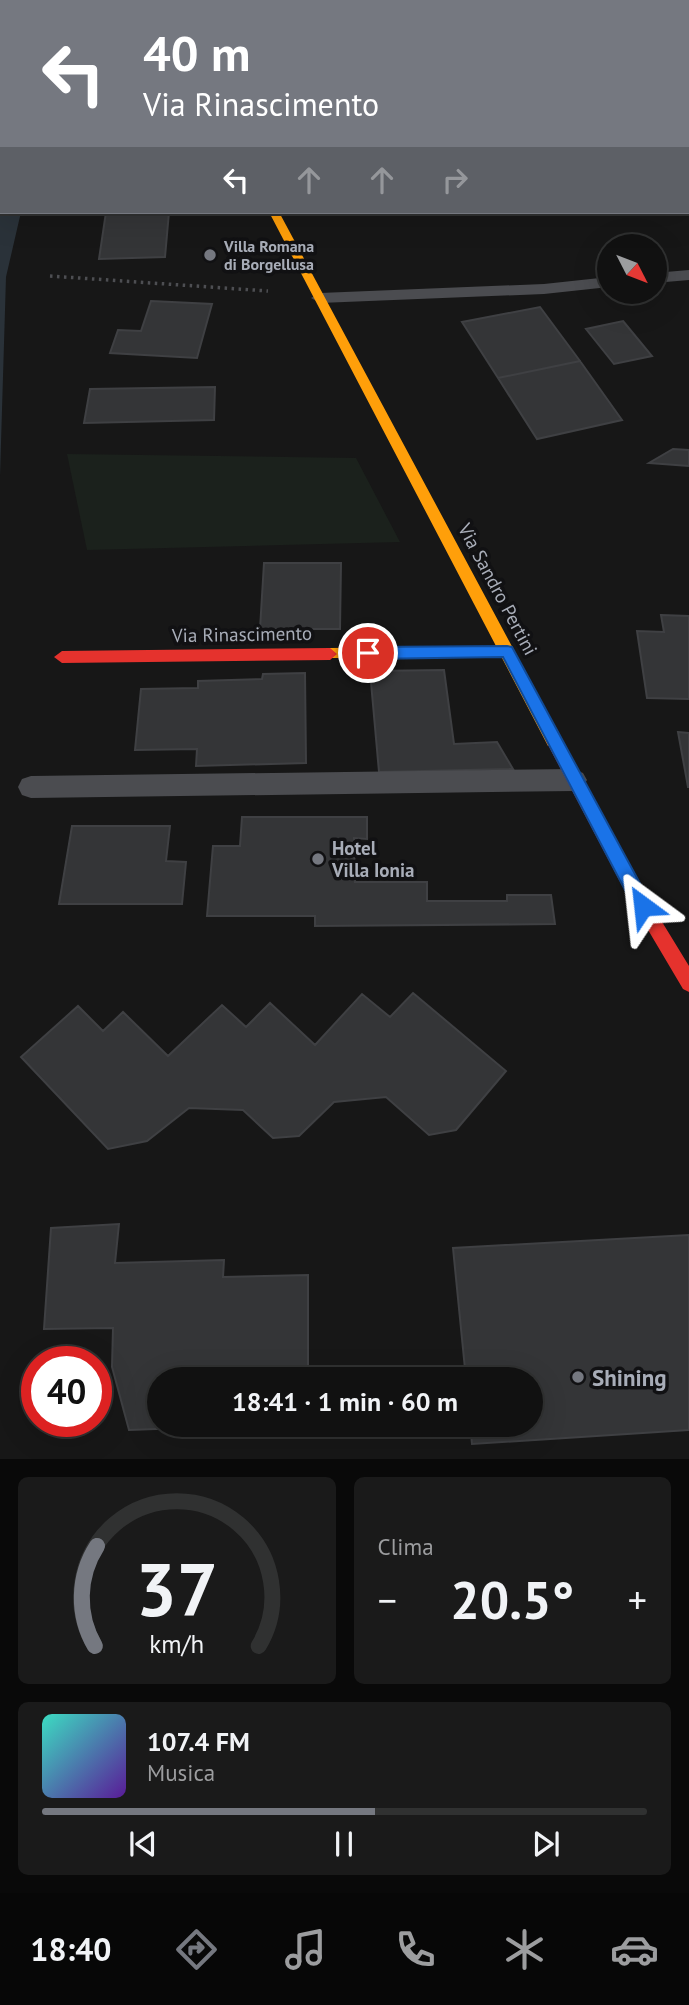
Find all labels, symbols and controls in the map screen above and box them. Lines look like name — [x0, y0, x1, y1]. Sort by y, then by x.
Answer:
text: 40 m — [143, 21, 250, 85]
icon: left — [28, 28, 119, 119]
text: Via Rinascimento — [143, 83, 379, 125]
icon: left — [217, 161, 255, 199]
icon: ahead — [290, 161, 328, 199]
icon: ahead — [363, 161, 401, 199]
icon: right — [436, 161, 474, 199]
north arrow — [597, 234, 667, 304]
map controls — [597, 234, 667, 304]
place label: Villa Romana di Borgellusa — [223, 236, 314, 274]
marker: Villa Romana di Borgellusa — [202, 247, 218, 263]
street label: Via Sandro Pertini — [453, 518, 543, 659]
street label: Via Rinascimento — [171, 621, 312, 647]
pin — [338, 623, 398, 683]
icon: arrive — [349, 634, 387, 672]
place label: Hotel Villa Ionia — [331, 836, 414, 882]
marker: Hotel Villa Ionia — [310, 851, 326, 867]
position arrow — [606, 869, 680, 943]
speed limit sign: 40 — [21, 1346, 112, 1437]
place label: Shining — [592, 1363, 667, 1392]
marker: Shining — [570, 1369, 586, 1385]
text: 18:41 · 1 min · 60 m — [232, 1385, 458, 1418]
text: Clima — [378, 1532, 434, 1561]
text: 37 — [135, 1543, 218, 1637]
text: 20.5° — [450, 1566, 574, 1633]
text: − — [378, 1575, 397, 1624]
text: + — [628, 1575, 647, 1624]
text: km/h — [149, 1628, 204, 1660]
text: 107.4 FM — [147, 1725, 250, 1758]
text: Musica — [147, 1758, 215, 1787]
icon: previous — [124, 1825, 162, 1863]
icon: pause — [325, 1825, 363, 1863]
icon: next — [527, 1825, 565, 1863]
icon: directions — [172, 1925, 221, 1974]
icon: music — [281, 1925, 330, 1974]
icon: phone — [391, 1925, 440, 1974]
icon: climate — [500, 1925, 549, 1974]
icon: car — [610, 1925, 659, 1974]
text: 18:40 — [30, 1928, 111, 1970]

